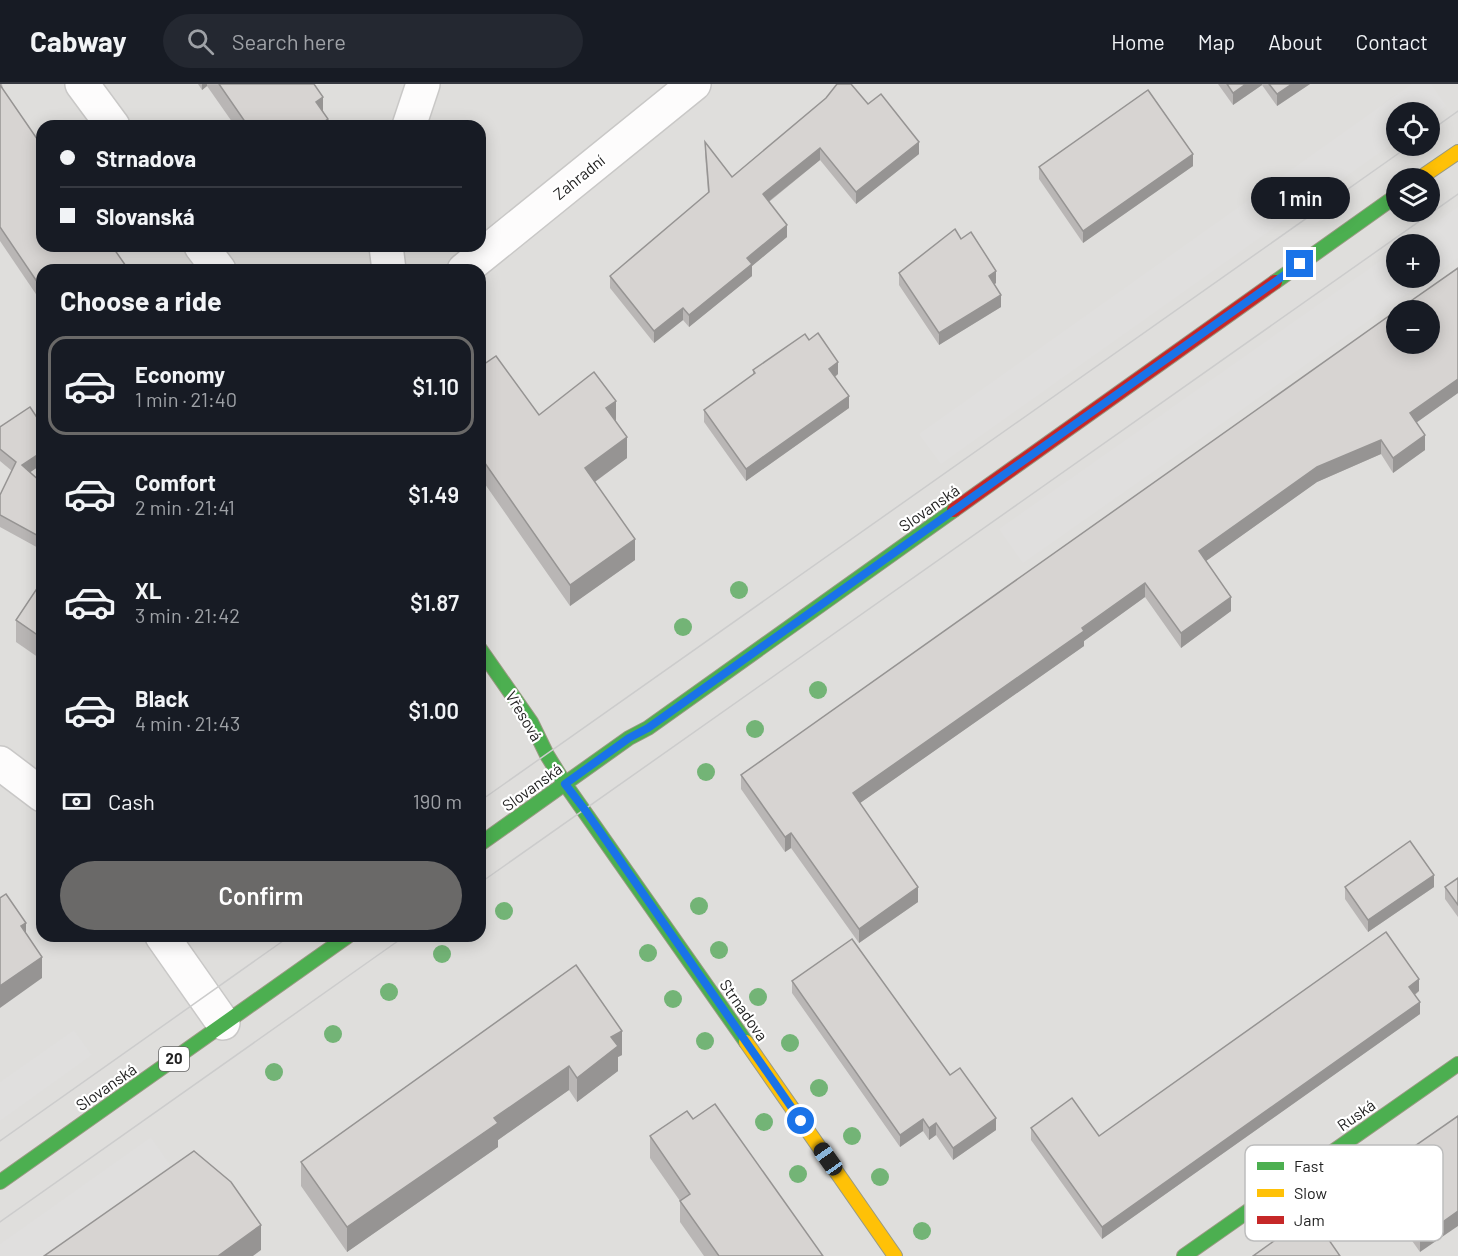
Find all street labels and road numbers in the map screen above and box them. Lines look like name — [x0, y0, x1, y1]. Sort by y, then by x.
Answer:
street label: Zahradní — [549, 150, 609, 203]
street label: Slovanská — [895, 480, 963, 535]
street label: Vřesová — [502, 687, 547, 744]
street label: Slovanská — [498, 759, 565, 815]
street label: Strnadova — [716, 975, 772, 1044]
road number: 20 — [159, 1047, 189, 1071]
street label: Slovanská — [72, 1059, 140, 1114]
street label: Ruská — [1333, 1095, 1378, 1134]

